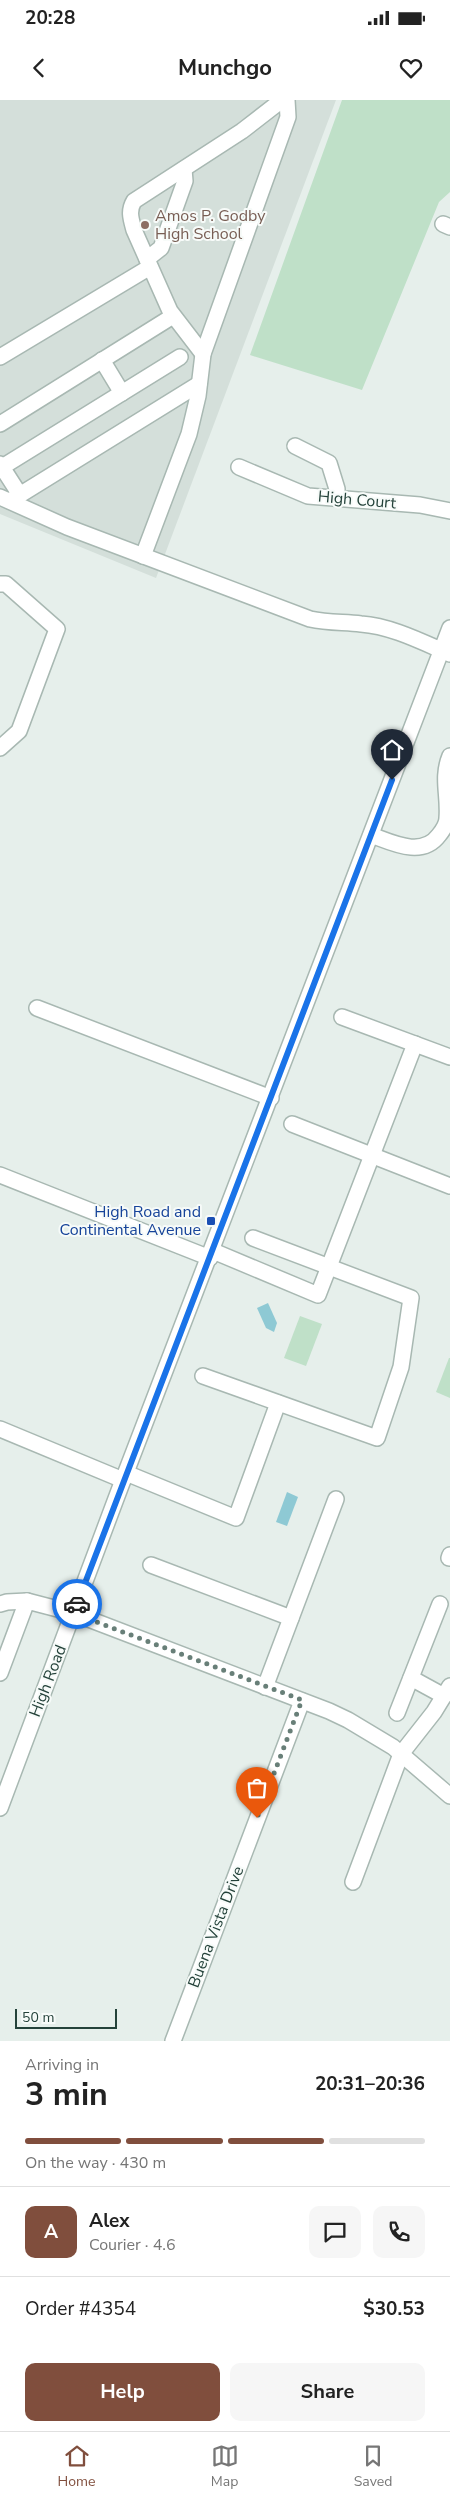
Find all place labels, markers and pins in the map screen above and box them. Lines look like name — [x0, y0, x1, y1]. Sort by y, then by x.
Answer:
place label: Amos P. Godby High School — [155, 205, 266, 245]
marker: Amos P. Godby High School — [139, 219, 151, 231]
pin — [371, 729, 413, 780]
place label: High Road and Continental Avenue — [59, 1201, 201, 1241]
marker: High Road and Continental Avenue — [205, 1215, 217, 1227]
pin — [236, 1767, 278, 1818]

